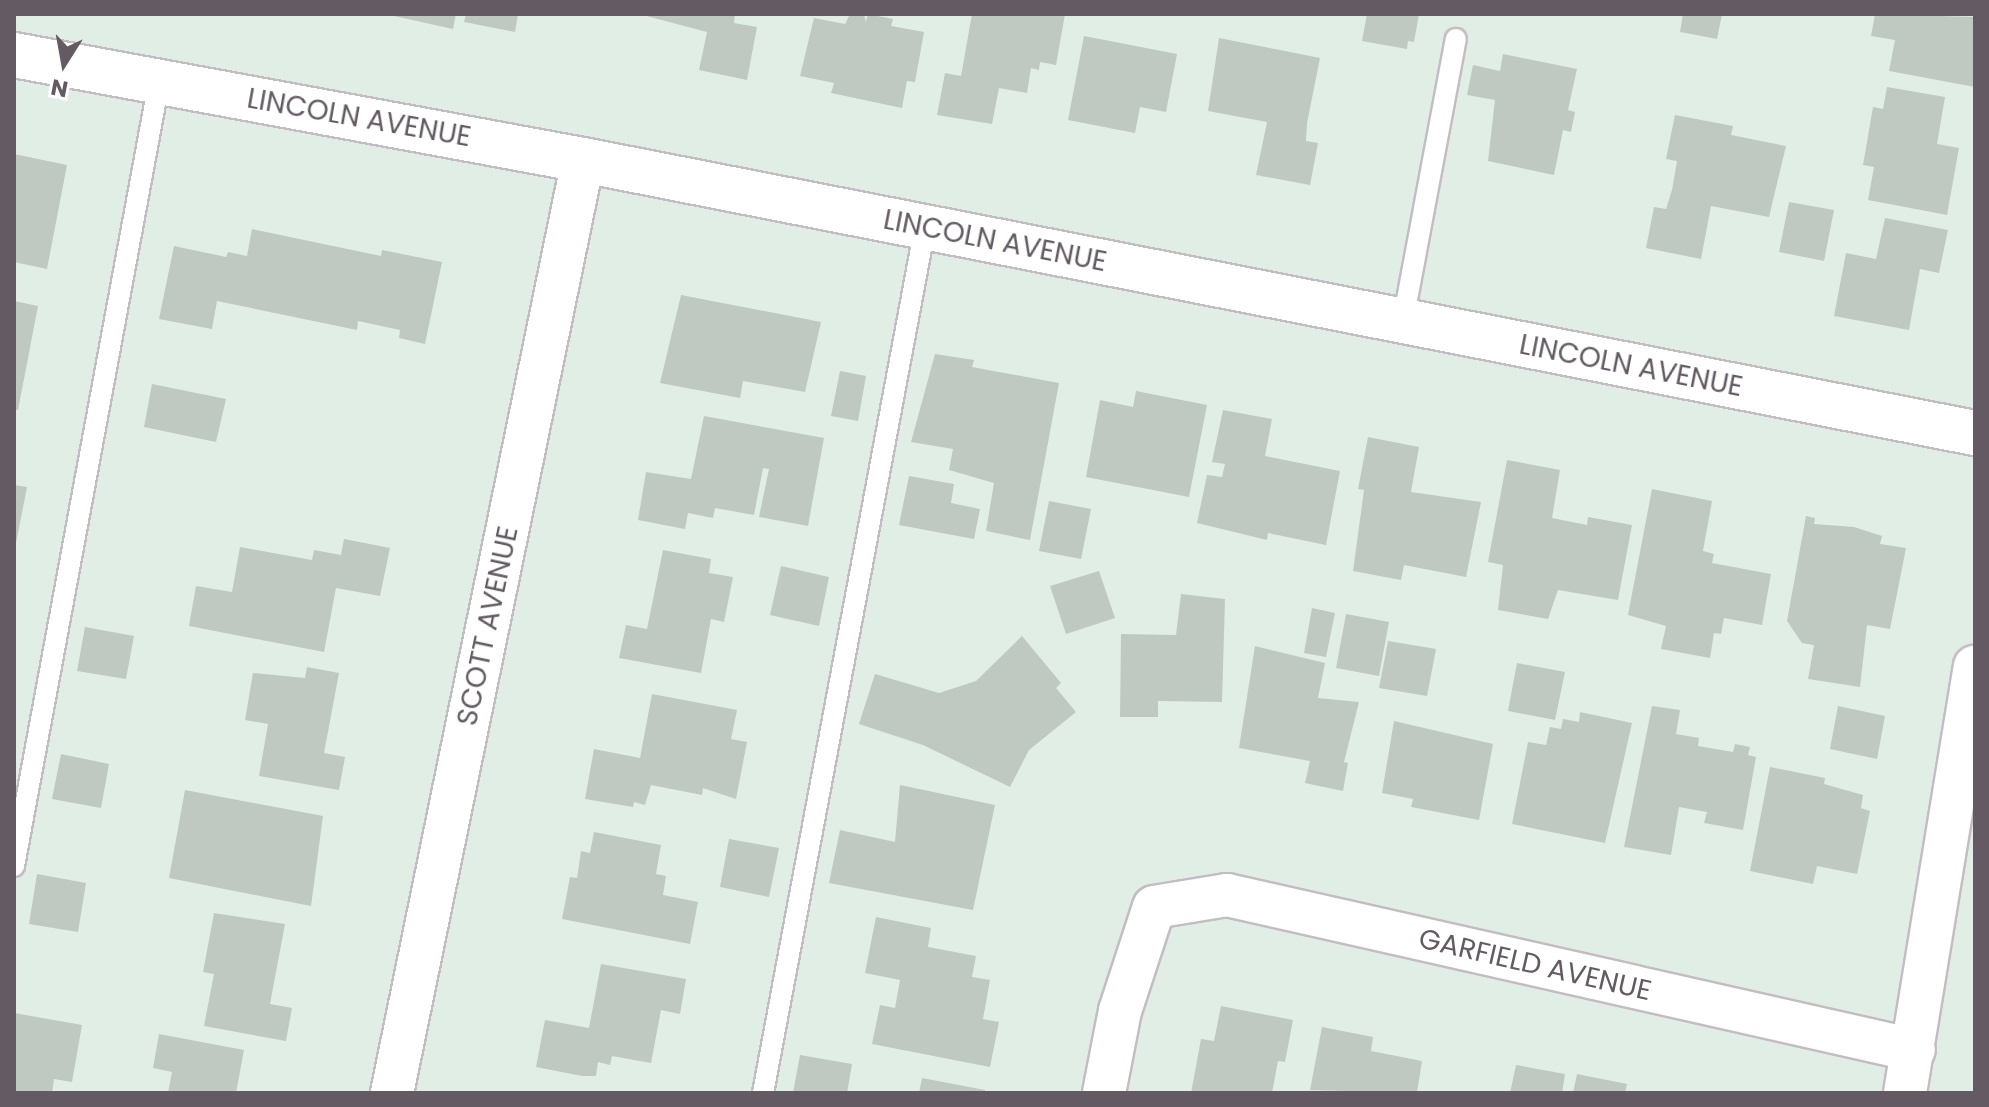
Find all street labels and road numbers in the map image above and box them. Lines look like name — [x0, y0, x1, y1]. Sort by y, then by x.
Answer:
street label: LINCOLN AVENUE — [244, 82, 474, 154]
street label: LINCOLN AVENUE — [881, 203, 1109, 279]
street label: LINCOLN AVENUE — [1517, 328, 1745, 404]
street label: SCOTT AVENUE — [450, 523, 526, 729]
street label: GARFIELD AVENUE — [1416, 922, 1654, 1008]

